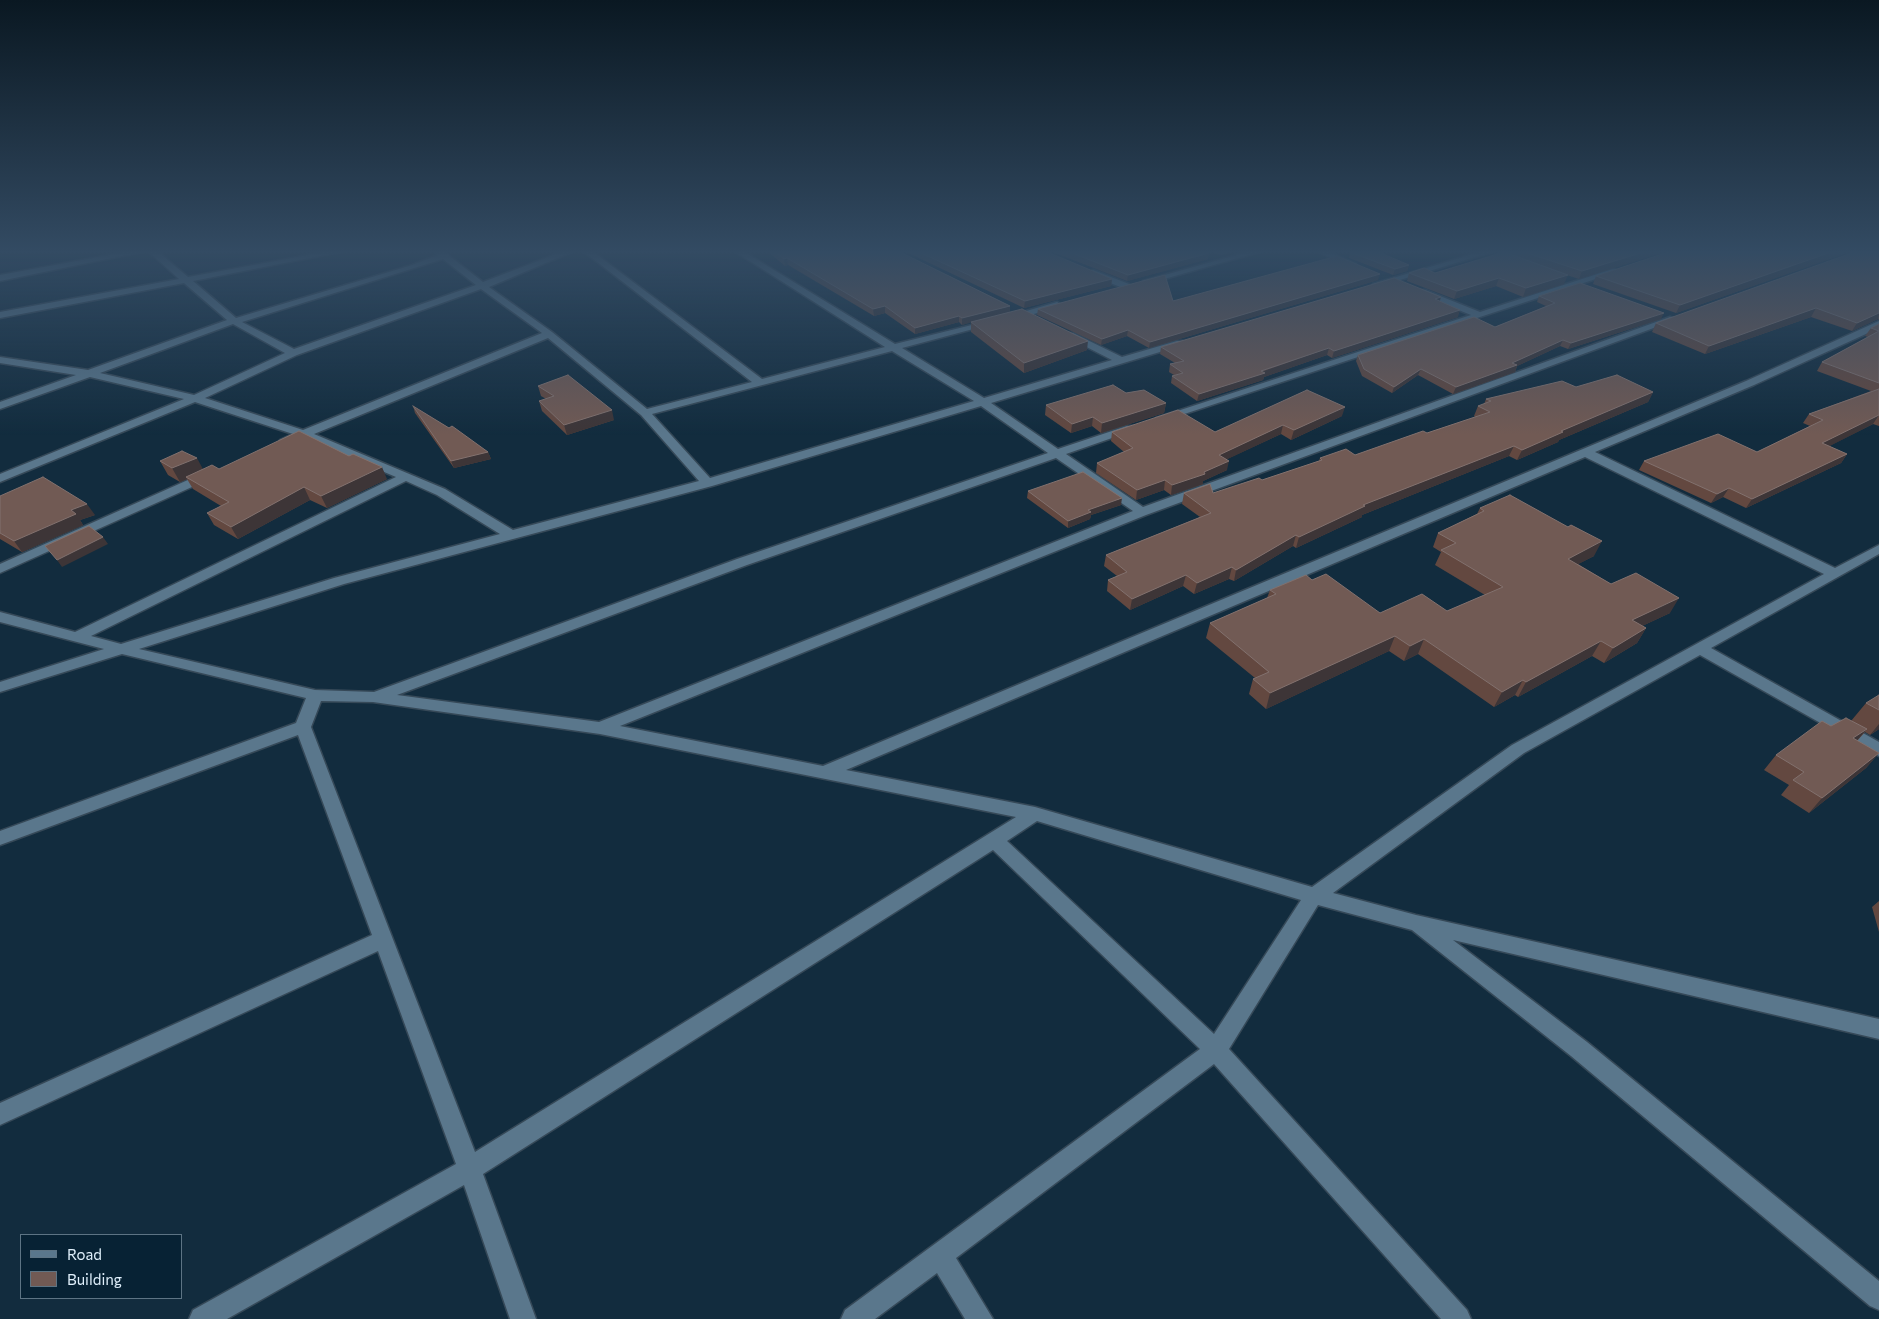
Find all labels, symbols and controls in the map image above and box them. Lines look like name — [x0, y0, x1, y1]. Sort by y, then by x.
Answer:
legend — [20, 1234, 182, 1299]
text: Road — [67, 1245, 102, 1263]
text: Building — [67, 1270, 122, 1288]

